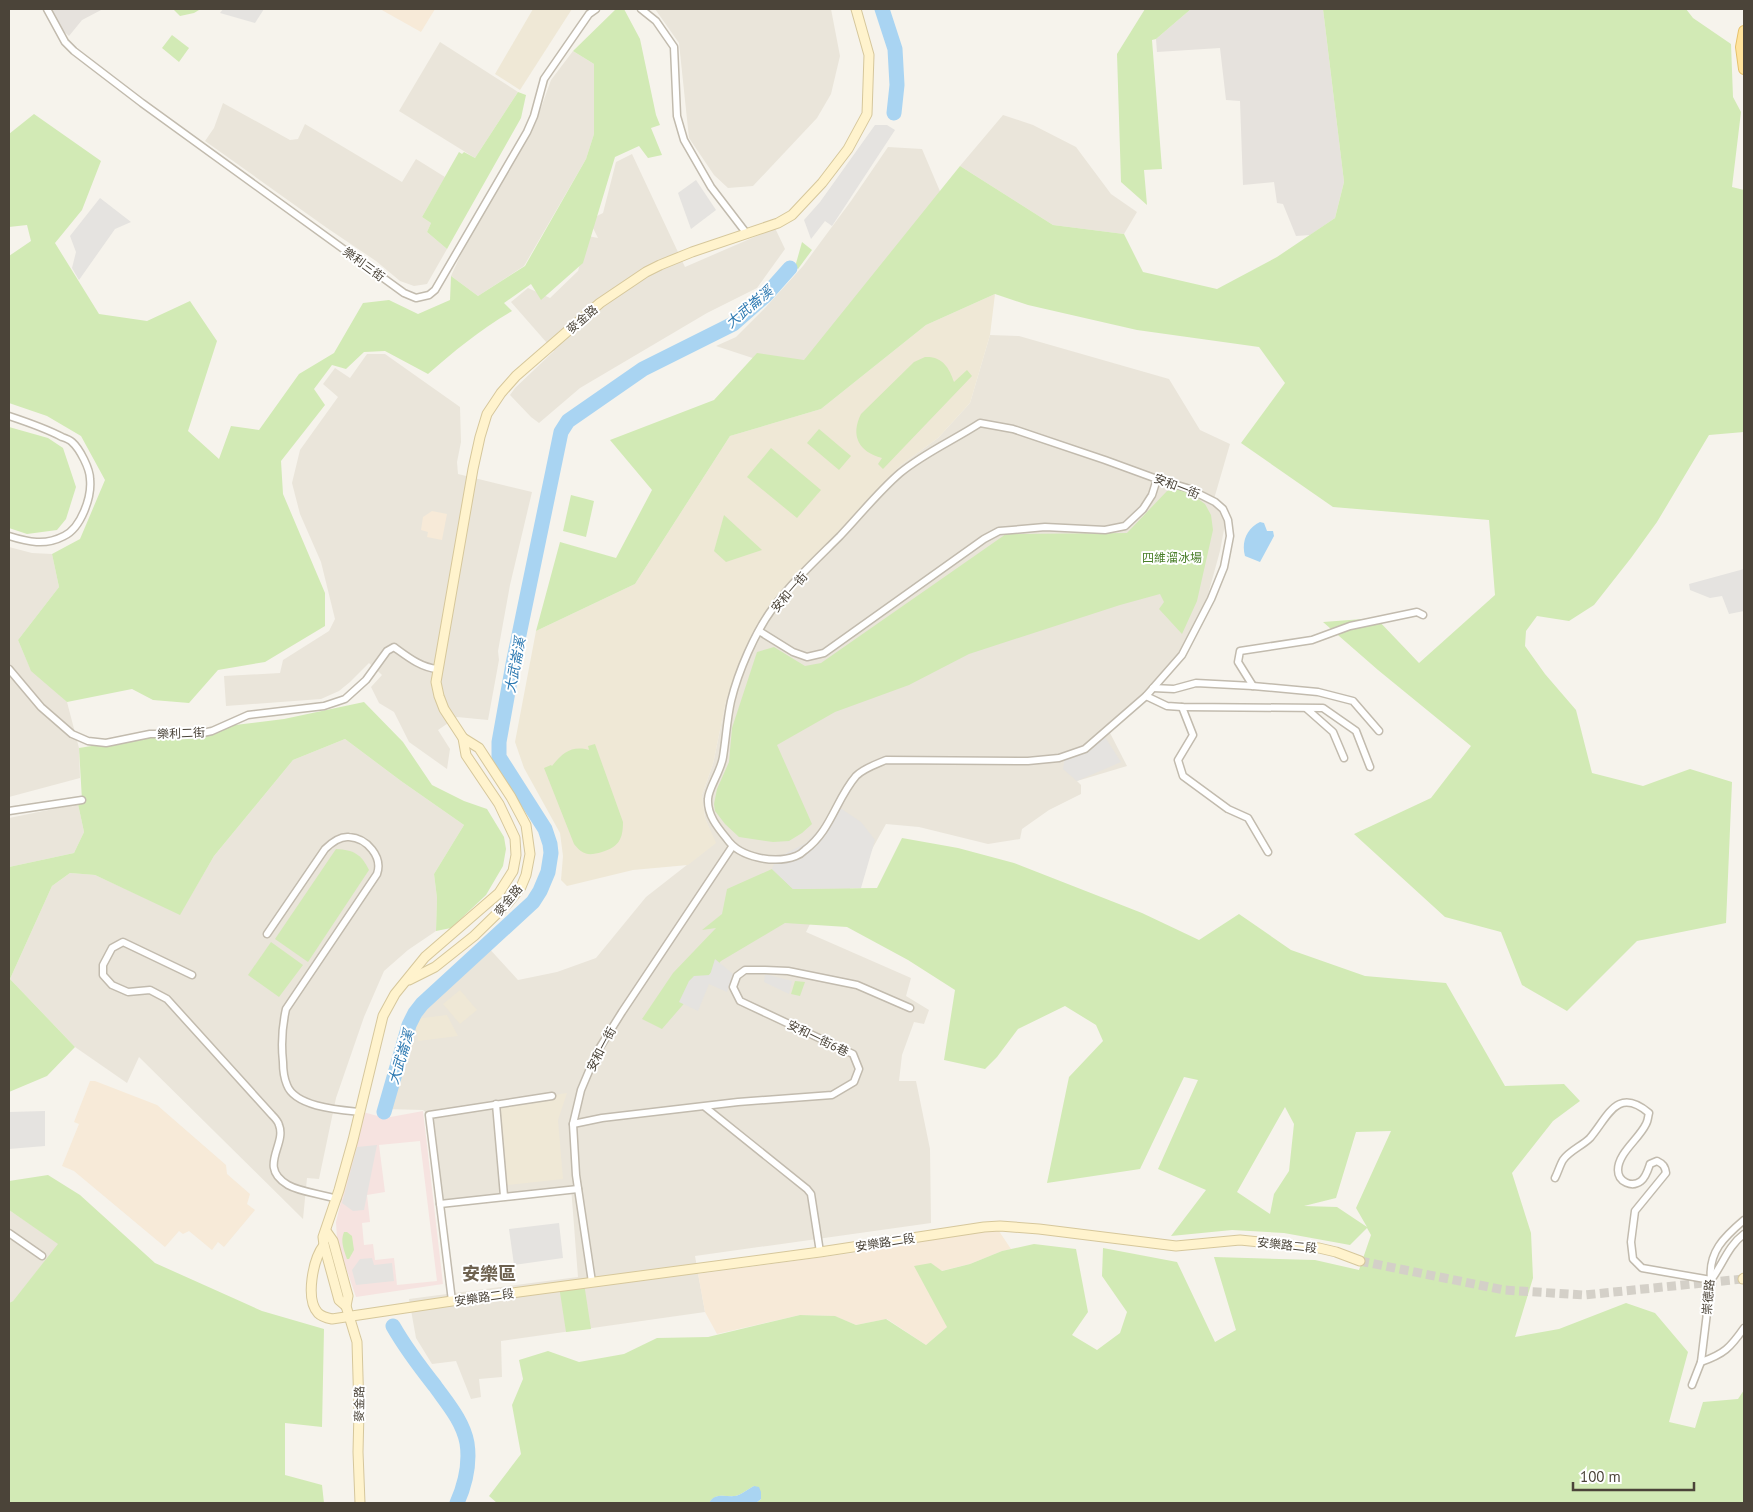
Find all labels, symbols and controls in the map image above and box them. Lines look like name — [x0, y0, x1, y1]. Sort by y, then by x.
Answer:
street label: 樂利三街 — [340, 244, 388, 284]
water label: 大武崙溪 — [722, 281, 778, 332]
street label: 麥金路 — [563, 302, 601, 336]
street label: 安和一街 — [1152, 470, 1202, 502]
park label: 四維溜冰場 — [1142, 550, 1202, 565]
street label: 安和一街 — [768, 569, 810, 615]
water label: 大武崙溪 — [501, 634, 530, 694]
street label: 樂利二街 — [157, 725, 205, 741]
street label: 麥金路 — [491, 881, 525, 919]
street label: 安和一街6巷 — [785, 1017, 851, 1059]
street label: 安和一街 — [583, 1024, 619, 1074]
water label: 大武崙溪 — [384, 1026, 418, 1086]
street label: 安樂路二段 — [854, 1230, 916, 1254]
street label: 安樂路二段 — [1256, 1234, 1318, 1256]
district label: 安樂區 — [462, 1262, 516, 1285]
street label: 崇德路 — [1699, 1278, 1717, 1316]
street label: 安樂路二段 — [453, 1285, 515, 1309]
street label: 麥金路 — [351, 1386, 367, 1422]
scale bar — [1573, 1460, 1694, 1492]
text: 100 m — [1580, 1467, 1621, 1486]

